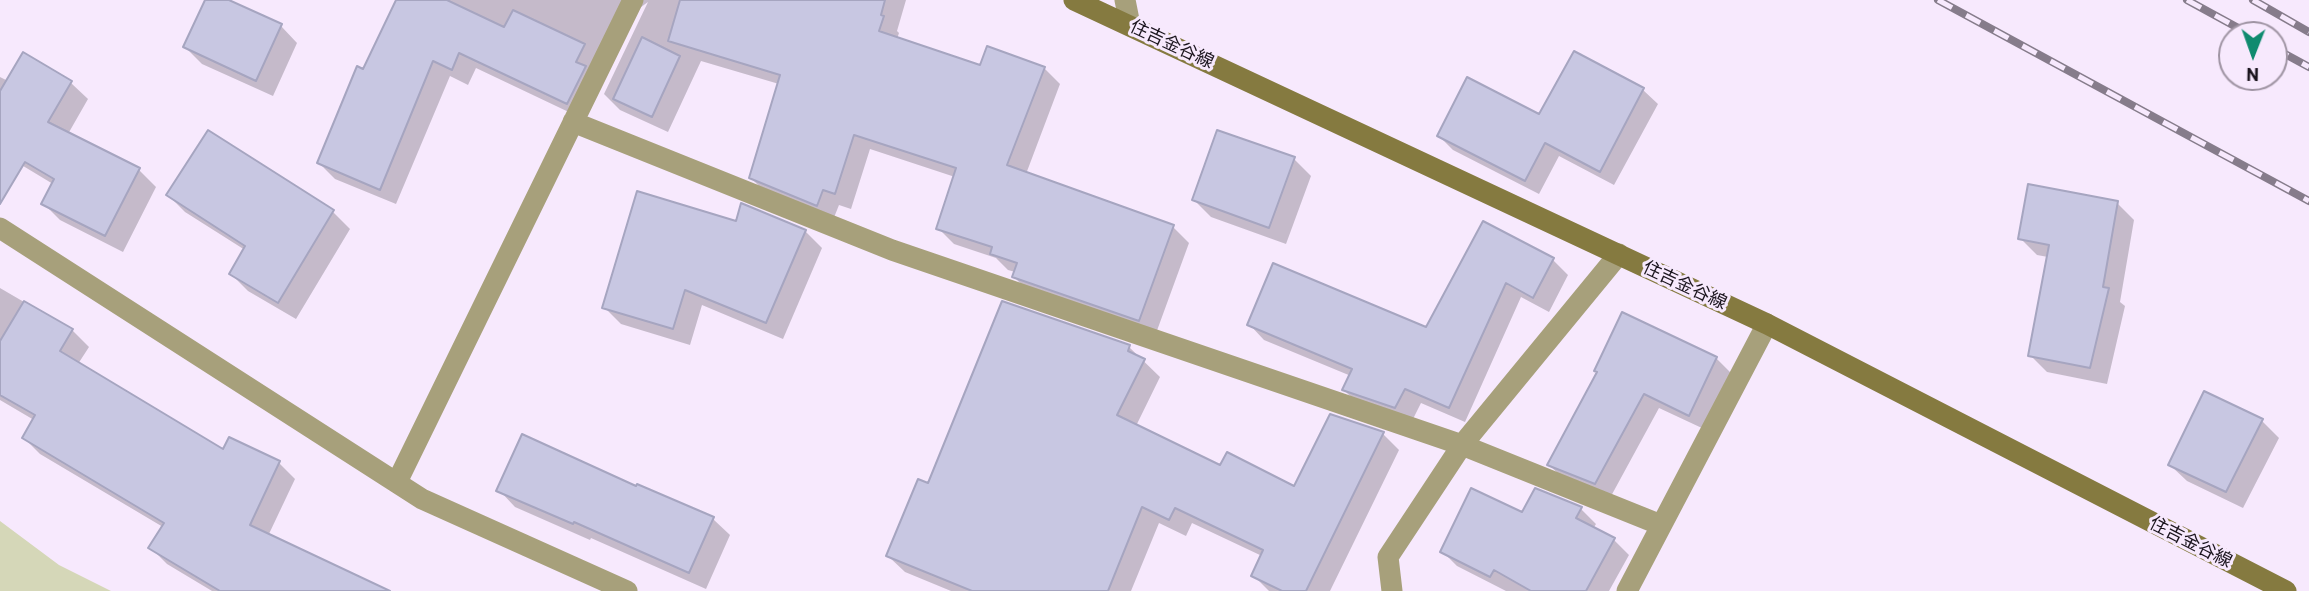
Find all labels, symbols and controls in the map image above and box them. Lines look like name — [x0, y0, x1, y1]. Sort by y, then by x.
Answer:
street label: 住吉金谷線 — [1127, 15, 1217, 73]
north arrow — [2218, 21, 2288, 91]
text: N — [2246, 64, 2259, 87]
street label: 住吉金谷線 — [1640, 256, 1730, 314]
street label: 住吉金谷線 — [2146, 512, 2236, 572]

